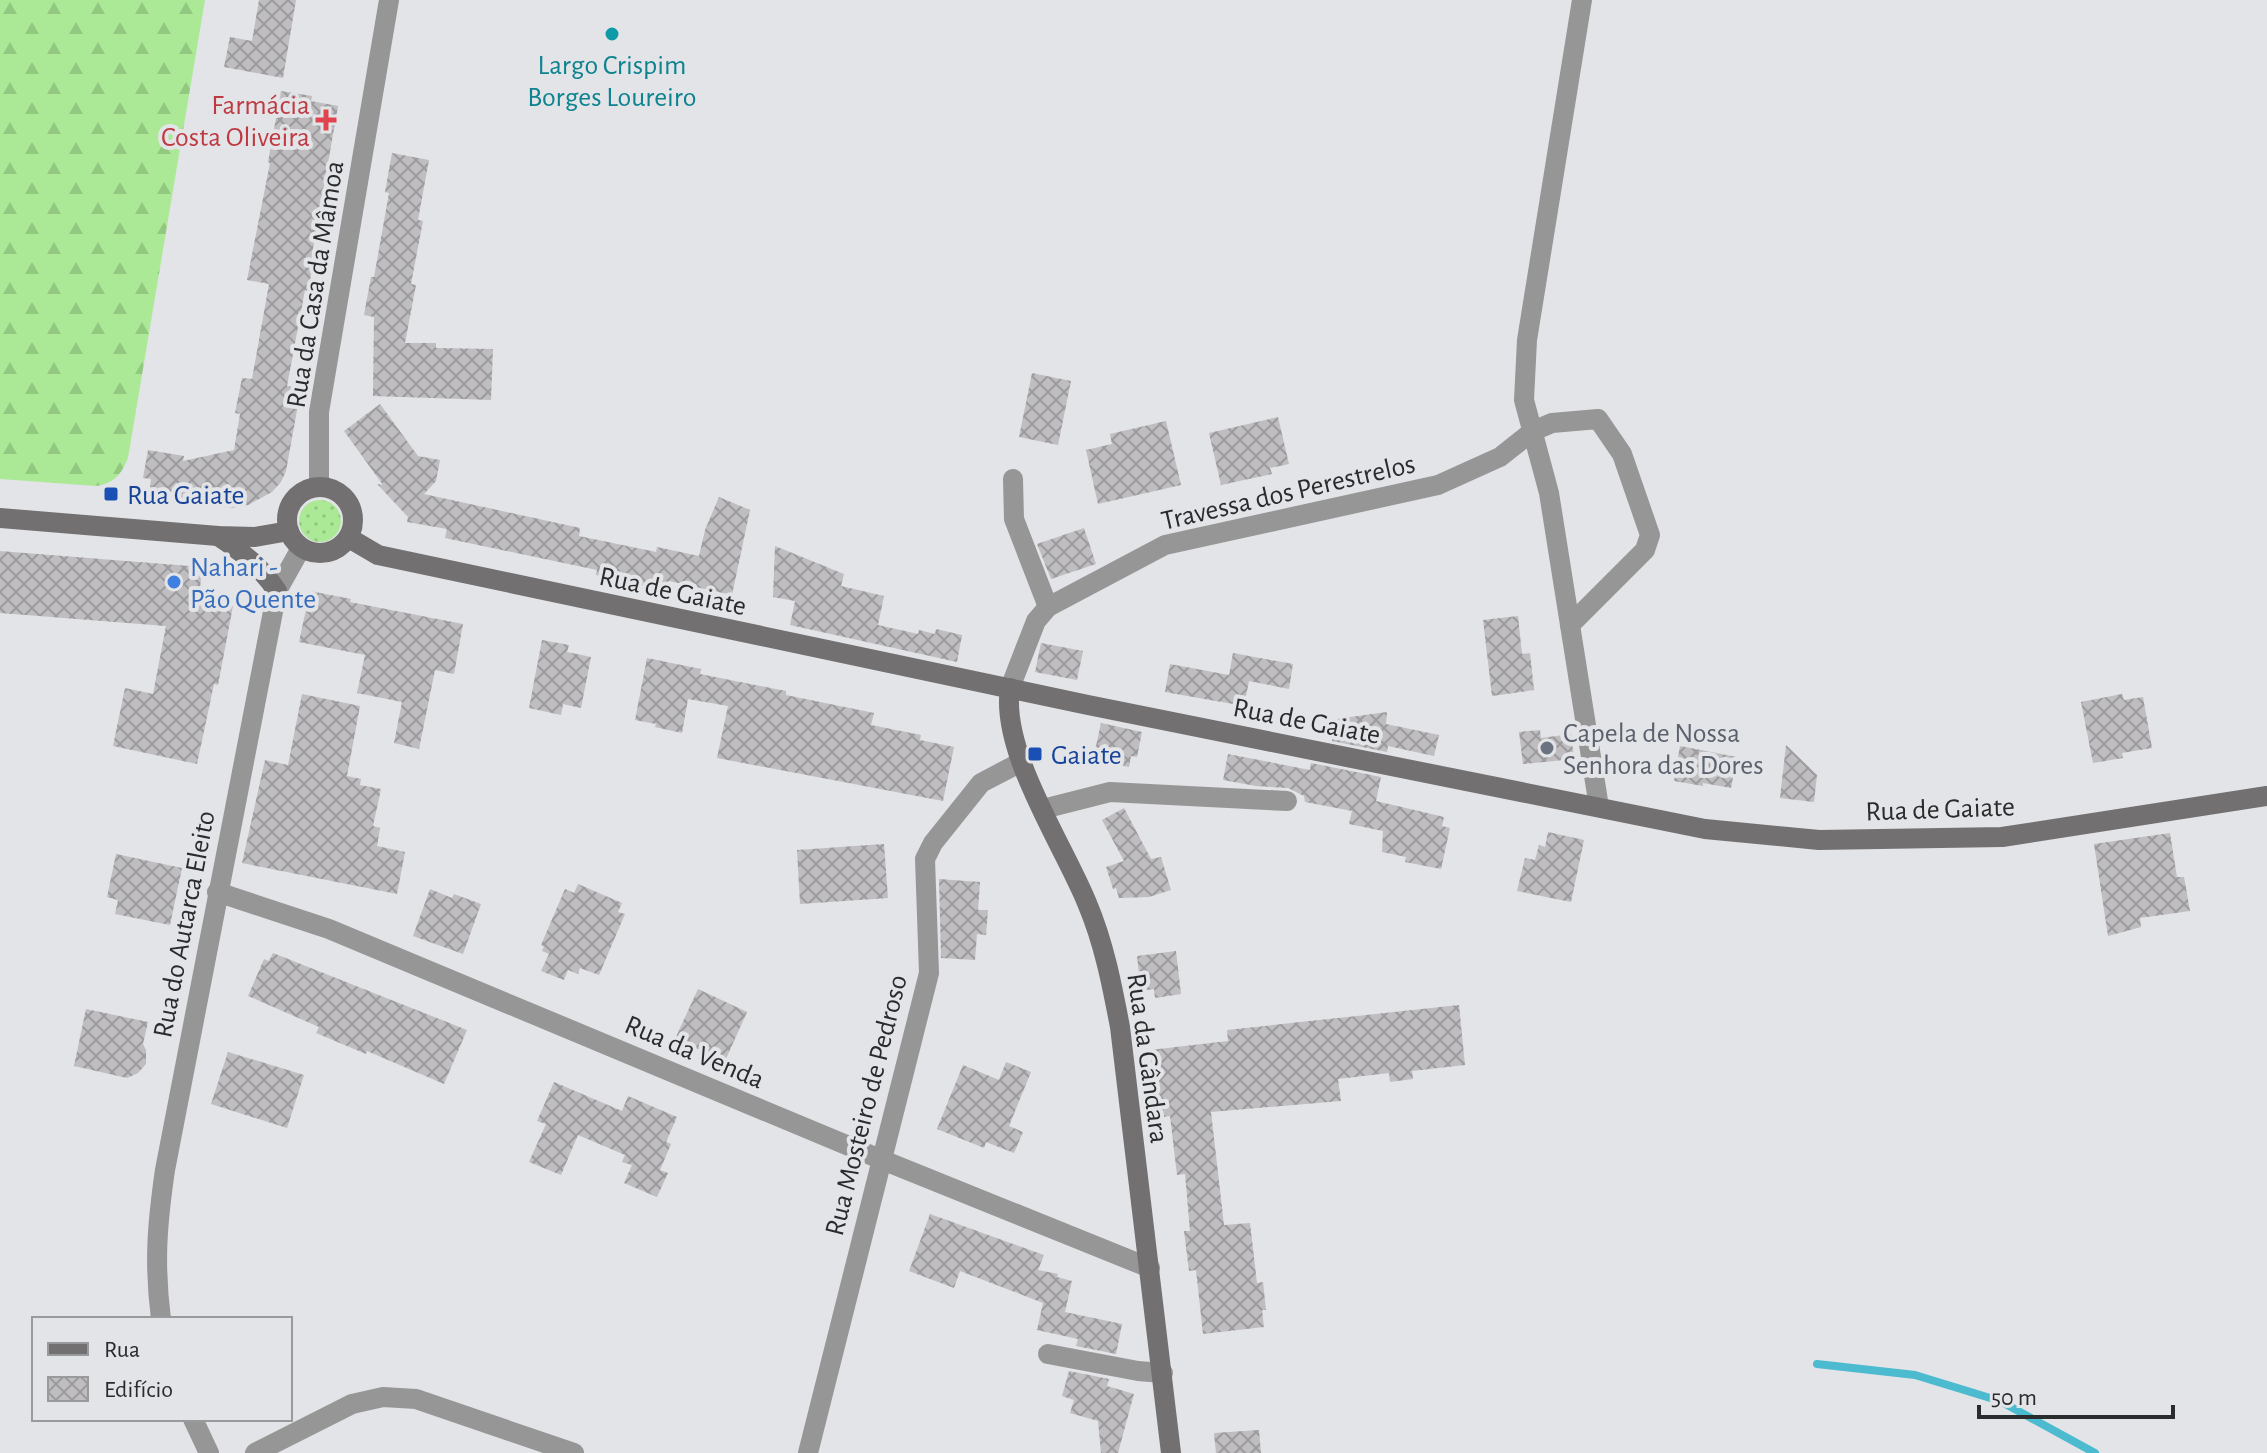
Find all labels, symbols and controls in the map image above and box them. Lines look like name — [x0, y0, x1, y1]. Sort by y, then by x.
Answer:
marker: Largo Crispim Borges Loureiro — [603, 25, 621, 43]
place label: Largo Crispim Borges Loureiro — [527, 52, 697, 112]
place label: Farmácia Costa Oliveira — [161, 92, 310, 152]
marker: Farmácia Costa Oliveira — [317, 111, 335, 129]
street label: Rua da Casa da Mâmoa — [283, 159, 349, 410]
street label: Travessa dos Perestrelos — [1159, 450, 1418, 536]
place label: Rua Gaiate — [127, 482, 244, 510]
marker: Rua Gaiate — [102, 485, 120, 503]
place label: Nahari - Pão Quente — [190, 554, 316, 614]
street label: Rua de Gaiate — [597, 563, 749, 621]
marker: Nahari - Pão Quente — [165, 573, 183, 591]
street label: Rua de Gaiate — [1231, 694, 1383, 750]
place label: Capela de Nossa Senhora das Dores — [1563, 720, 1764, 780]
marker: Capela de Nossa Senhora das Dores — [1538, 739, 1556, 757]
place label: Gaiate — [1051, 742, 1122, 770]
marker: Gaiate — [1026, 745, 1044, 763]
street label: Rua de Gaiate — [1865, 793, 2015, 827]
street label: Rua do Autarca Eleito — [149, 809, 221, 1040]
street label: Rua da Gândara — [1121, 971, 1173, 1145]
street label: Rua Mosteiro de Pedroso — [821, 972, 913, 1239]
street label: Rua da Venda — [621, 1011, 768, 1095]
legend — [32, 1317, 292, 1421]
text: Rua — [104, 1338, 140, 1362]
scale bar — [1979, 1369, 2173, 1419]
text: Edifício — [104, 1378, 173, 1402]
text: 50 m — [1991, 1386, 2037, 1410]

